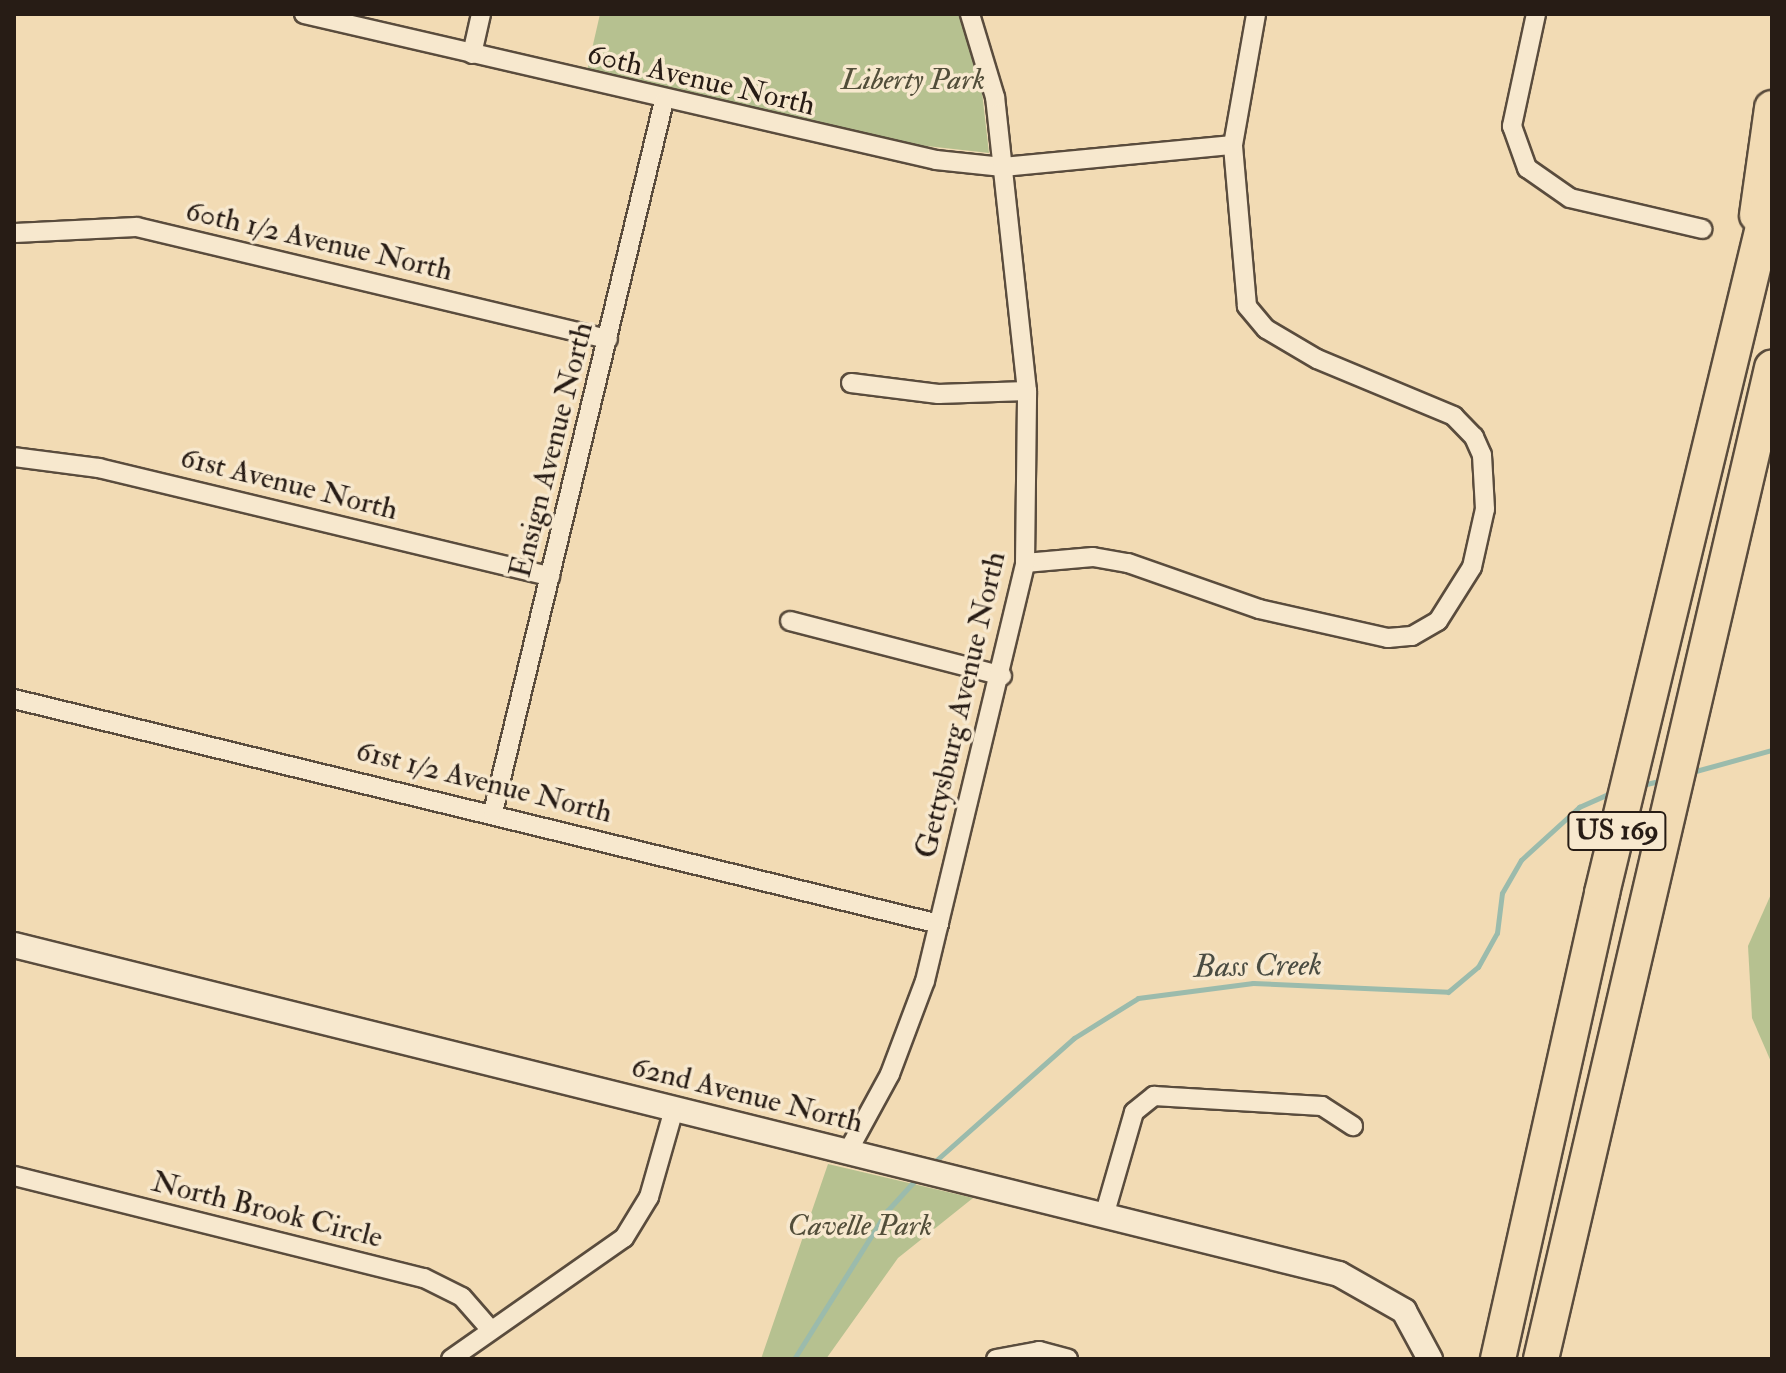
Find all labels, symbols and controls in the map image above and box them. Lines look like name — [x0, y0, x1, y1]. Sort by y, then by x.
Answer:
street label: 60th Avenue North — [584, 36, 818, 124]
park label: Liberty Park — [841, 62, 985, 98]
street label: 60th 1/2 Avenue North — [182, 193, 456, 289]
street label: Ensign Avenue North — [503, 318, 601, 582]
street label: 61st Avenue North — [177, 440, 401, 528]
street label: Gettysburg Avenue North — [908, 548, 1014, 862]
street label: 61st 1/2 Avenue North — [352, 733, 616, 831]
road number: US 169 — [1567, 807, 1667, 855]
water label: Bass Creek — [1194, 946, 1322, 986]
street label: 62nd Avenue North — [628, 1049, 866, 1141]
street label: North Brook Circle — [148, 1164, 386, 1256]
park label: Cavelle Park — [788, 1208, 932, 1244]

